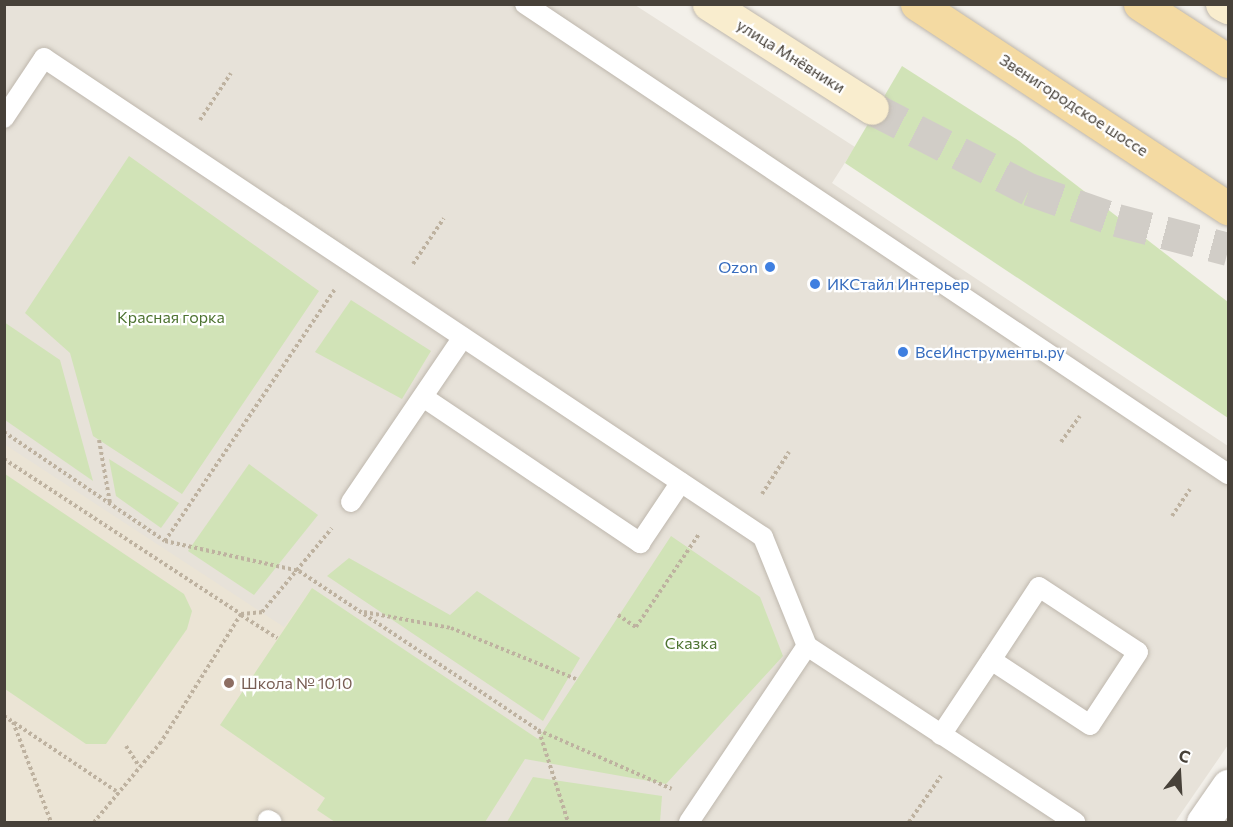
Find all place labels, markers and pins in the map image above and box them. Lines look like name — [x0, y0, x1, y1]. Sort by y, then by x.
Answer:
place label: Ozon — [718, 257, 758, 277]
marker: Ozon — [763, 260, 777, 274]
place label: ИКСтайл Интерьер — [827, 274, 970, 294]
marker: ИКСтайл Интерьер — [808, 277, 822, 291]
place label: ВсеИнструменты.ру — [915, 342, 1065, 362]
marker: ВсеИнструменты.ру — [896, 345, 910, 359]
place label: Школа № 1010 — [241, 673, 352, 693]
marker: Школа № 1010 — [222, 676, 236, 690]

